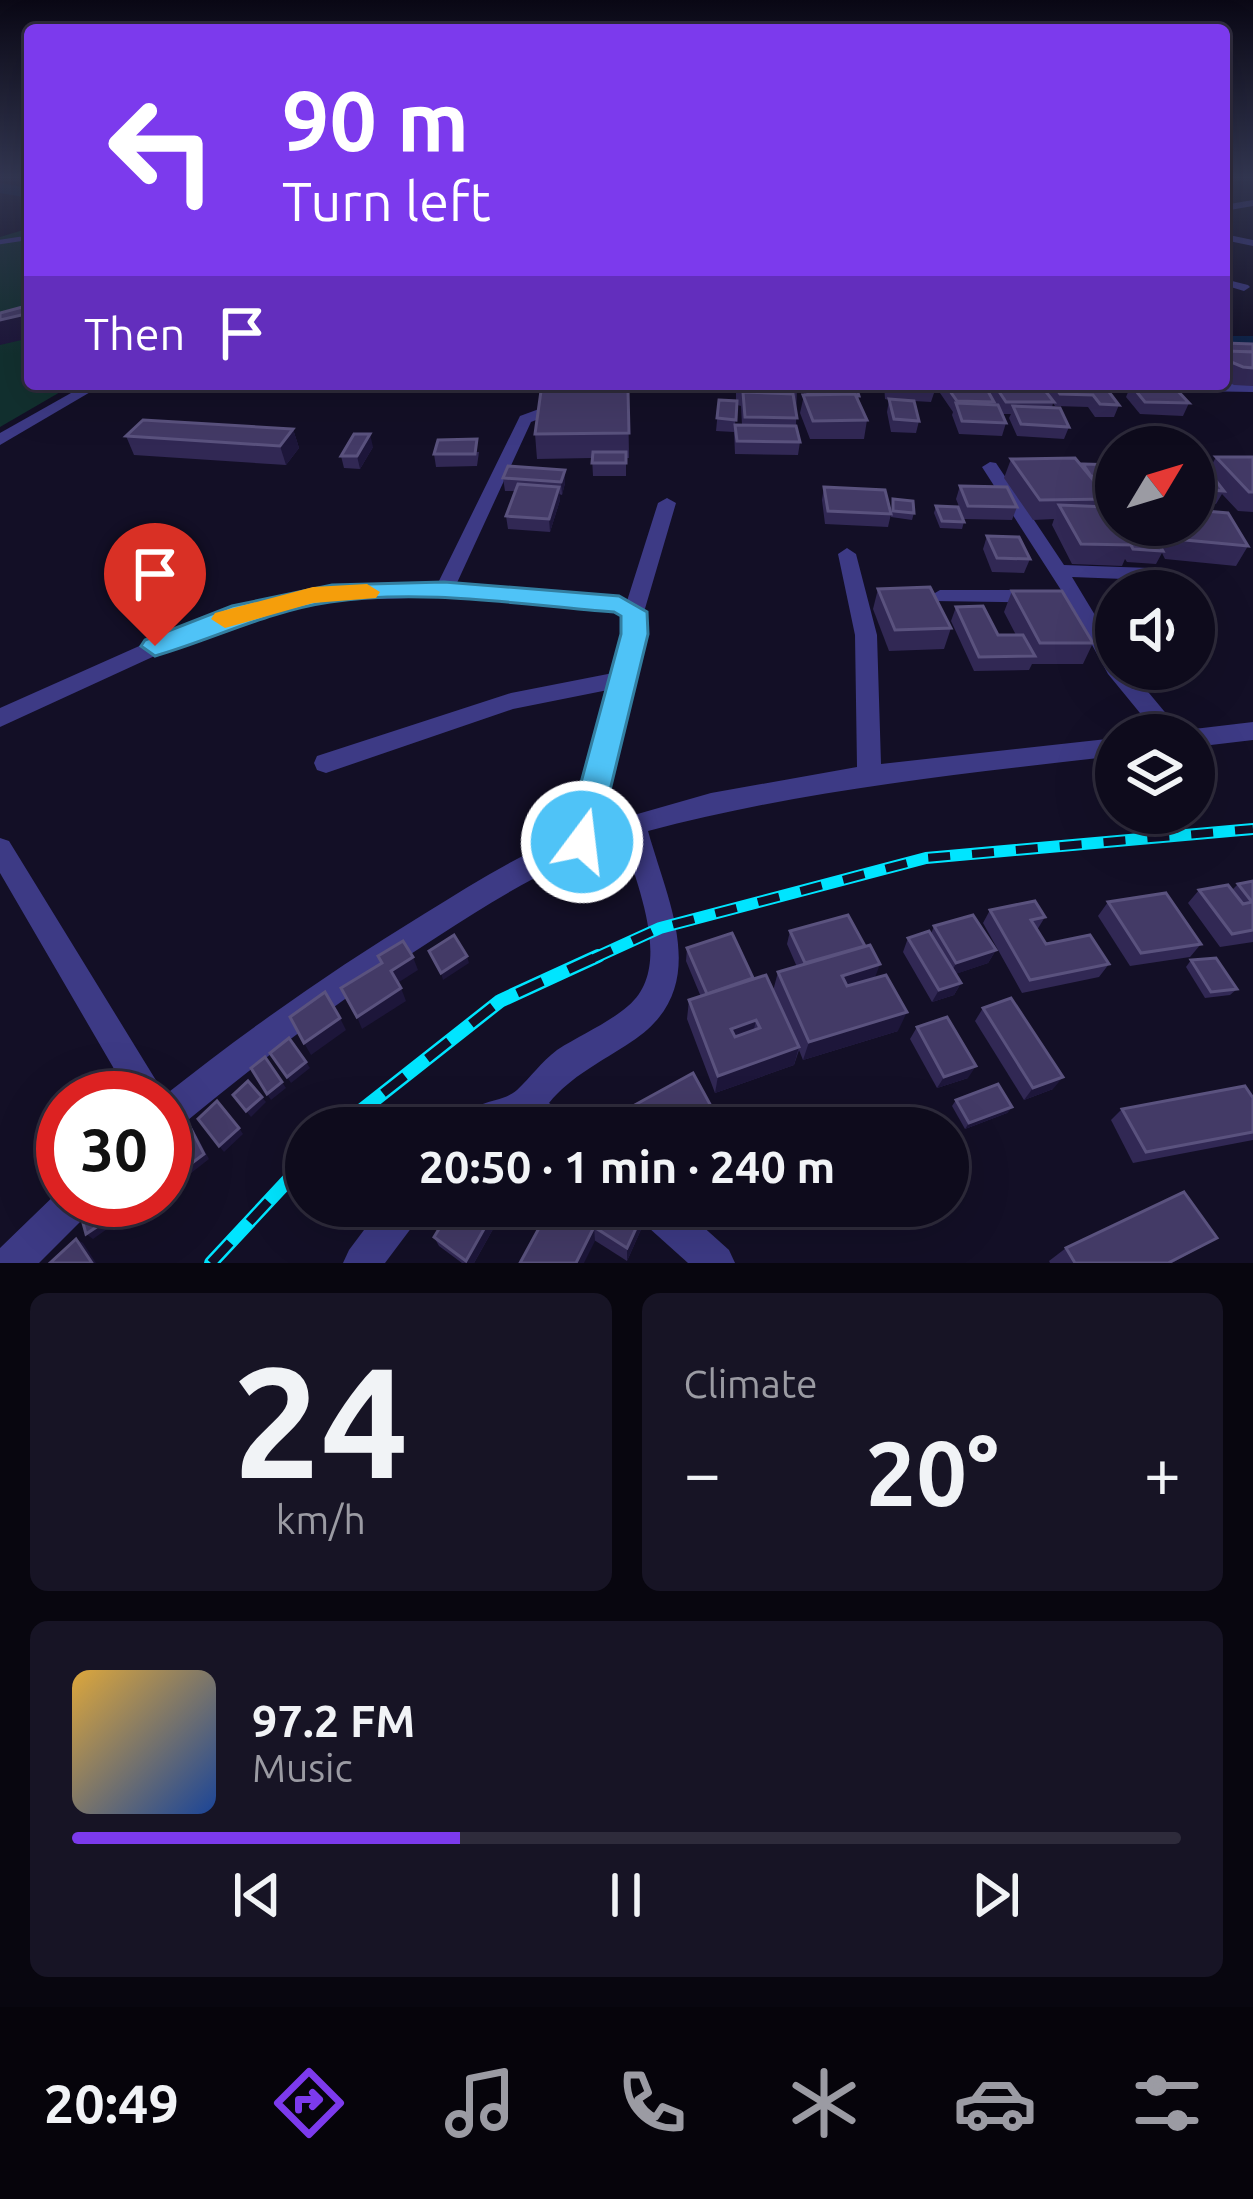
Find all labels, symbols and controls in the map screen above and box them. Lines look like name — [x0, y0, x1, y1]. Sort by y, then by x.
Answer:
icon: left — [84, 72, 240, 228]
text: 90 m — [282, 73, 469, 167]
text: Turn left — [282, 171, 491, 231]
icon: arrive — [209, 300, 275, 366]
text: Then — [84, 308, 185, 359]
north arrow — [1095, 426, 1215, 546]
map controls — [1095, 426, 1215, 834]
pin — [104, 523, 206, 646]
icon: arrive — [122, 541, 188, 607]
button: sound — [1095, 570, 1215, 690]
button: layers — [1095, 714, 1215, 834]
position arrow — [519, 779, 645, 905]
speed limit sign: 30 — [36, 1071, 192, 1227]
text: 20:50 · 1 min · 240 m — [419, 1141, 835, 1192]
text: 24 — [233, 1333, 409, 1507]
text: Climate — [684, 1362, 818, 1405]
text: 20° — [866, 1422, 999, 1523]
text: − — [684, 1435, 721, 1509]
text: + — [1144, 1435, 1181, 1509]
text: km/h — [276, 1498, 366, 1541]
text: 97.2 FM — [252, 1695, 415, 1746]
text: Music — [252, 1746, 353, 1789]
icon: previous — [224, 1862, 290, 1928]
icon: pause — [593, 1862, 659, 1928]
icon: next — [963, 1862, 1029, 1928]
icon: directions — [267, 2061, 351, 2145]
icon: music — [438, 2061, 522, 2145]
icon: phone — [610, 2061, 694, 2145]
icon: climate — [782, 2061, 866, 2145]
icon: car — [953, 2061, 1037, 2145]
icon: filters — [1125, 2061, 1209, 2145]
text: 20:49 — [44, 2073, 179, 2133]

